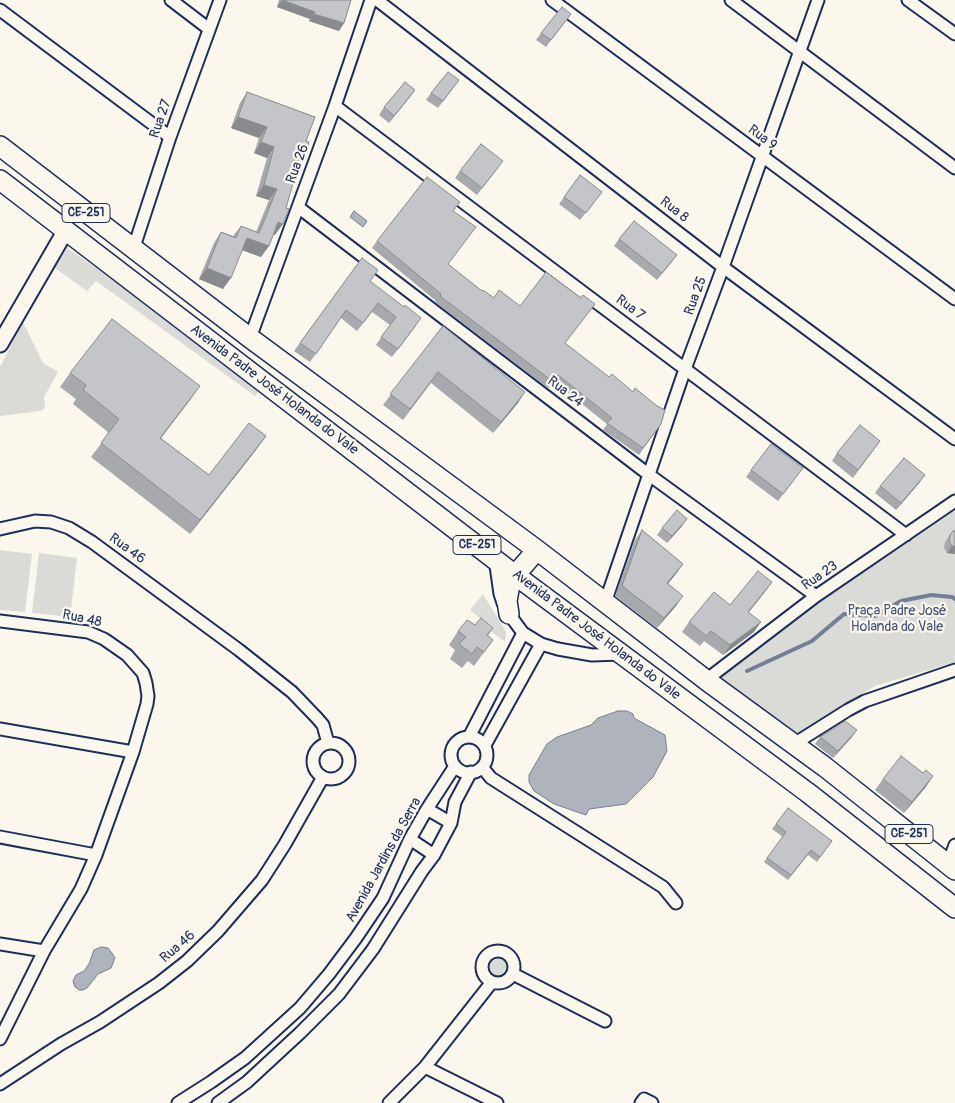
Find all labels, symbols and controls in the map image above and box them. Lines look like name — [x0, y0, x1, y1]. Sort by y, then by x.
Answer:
street label: Rua 27 — [147, 97, 175, 141]
street label: Rua 9 — [744, 122, 780, 154]
street label: Rua 26 — [283, 142, 313, 186]
street label: Rua 8 — [656, 194, 692, 226]
road number: CE-251 — [62, 204, 110, 222]
street label: Rua 25 — [681, 274, 711, 318]
street label: Rua 7 — [612, 292, 648, 324]
street label: Avenida Padre José Holanda do Vale — [186, 321, 362, 459]
street label: Rua 24 — [544, 373, 586, 411]
street label: Rua 46 — [105, 530, 149, 568]
road number: CE-251 — [453, 536, 501, 554]
street label: Rua 23 — [799, 558, 841, 594]
street label: Avenida Padre José Holanda do Vale — [508, 566, 684, 704]
park label: Praça Padre José Holanda do Vale — [848, 603, 946, 636]
street label: Rua 48 — [61, 607, 103, 631]
street label: Avenida Jardins da Serra — [343, 795, 425, 925]
road number: CE-251 — [885, 824, 933, 844]
street label: Rua 46 — [157, 927, 199, 967]

